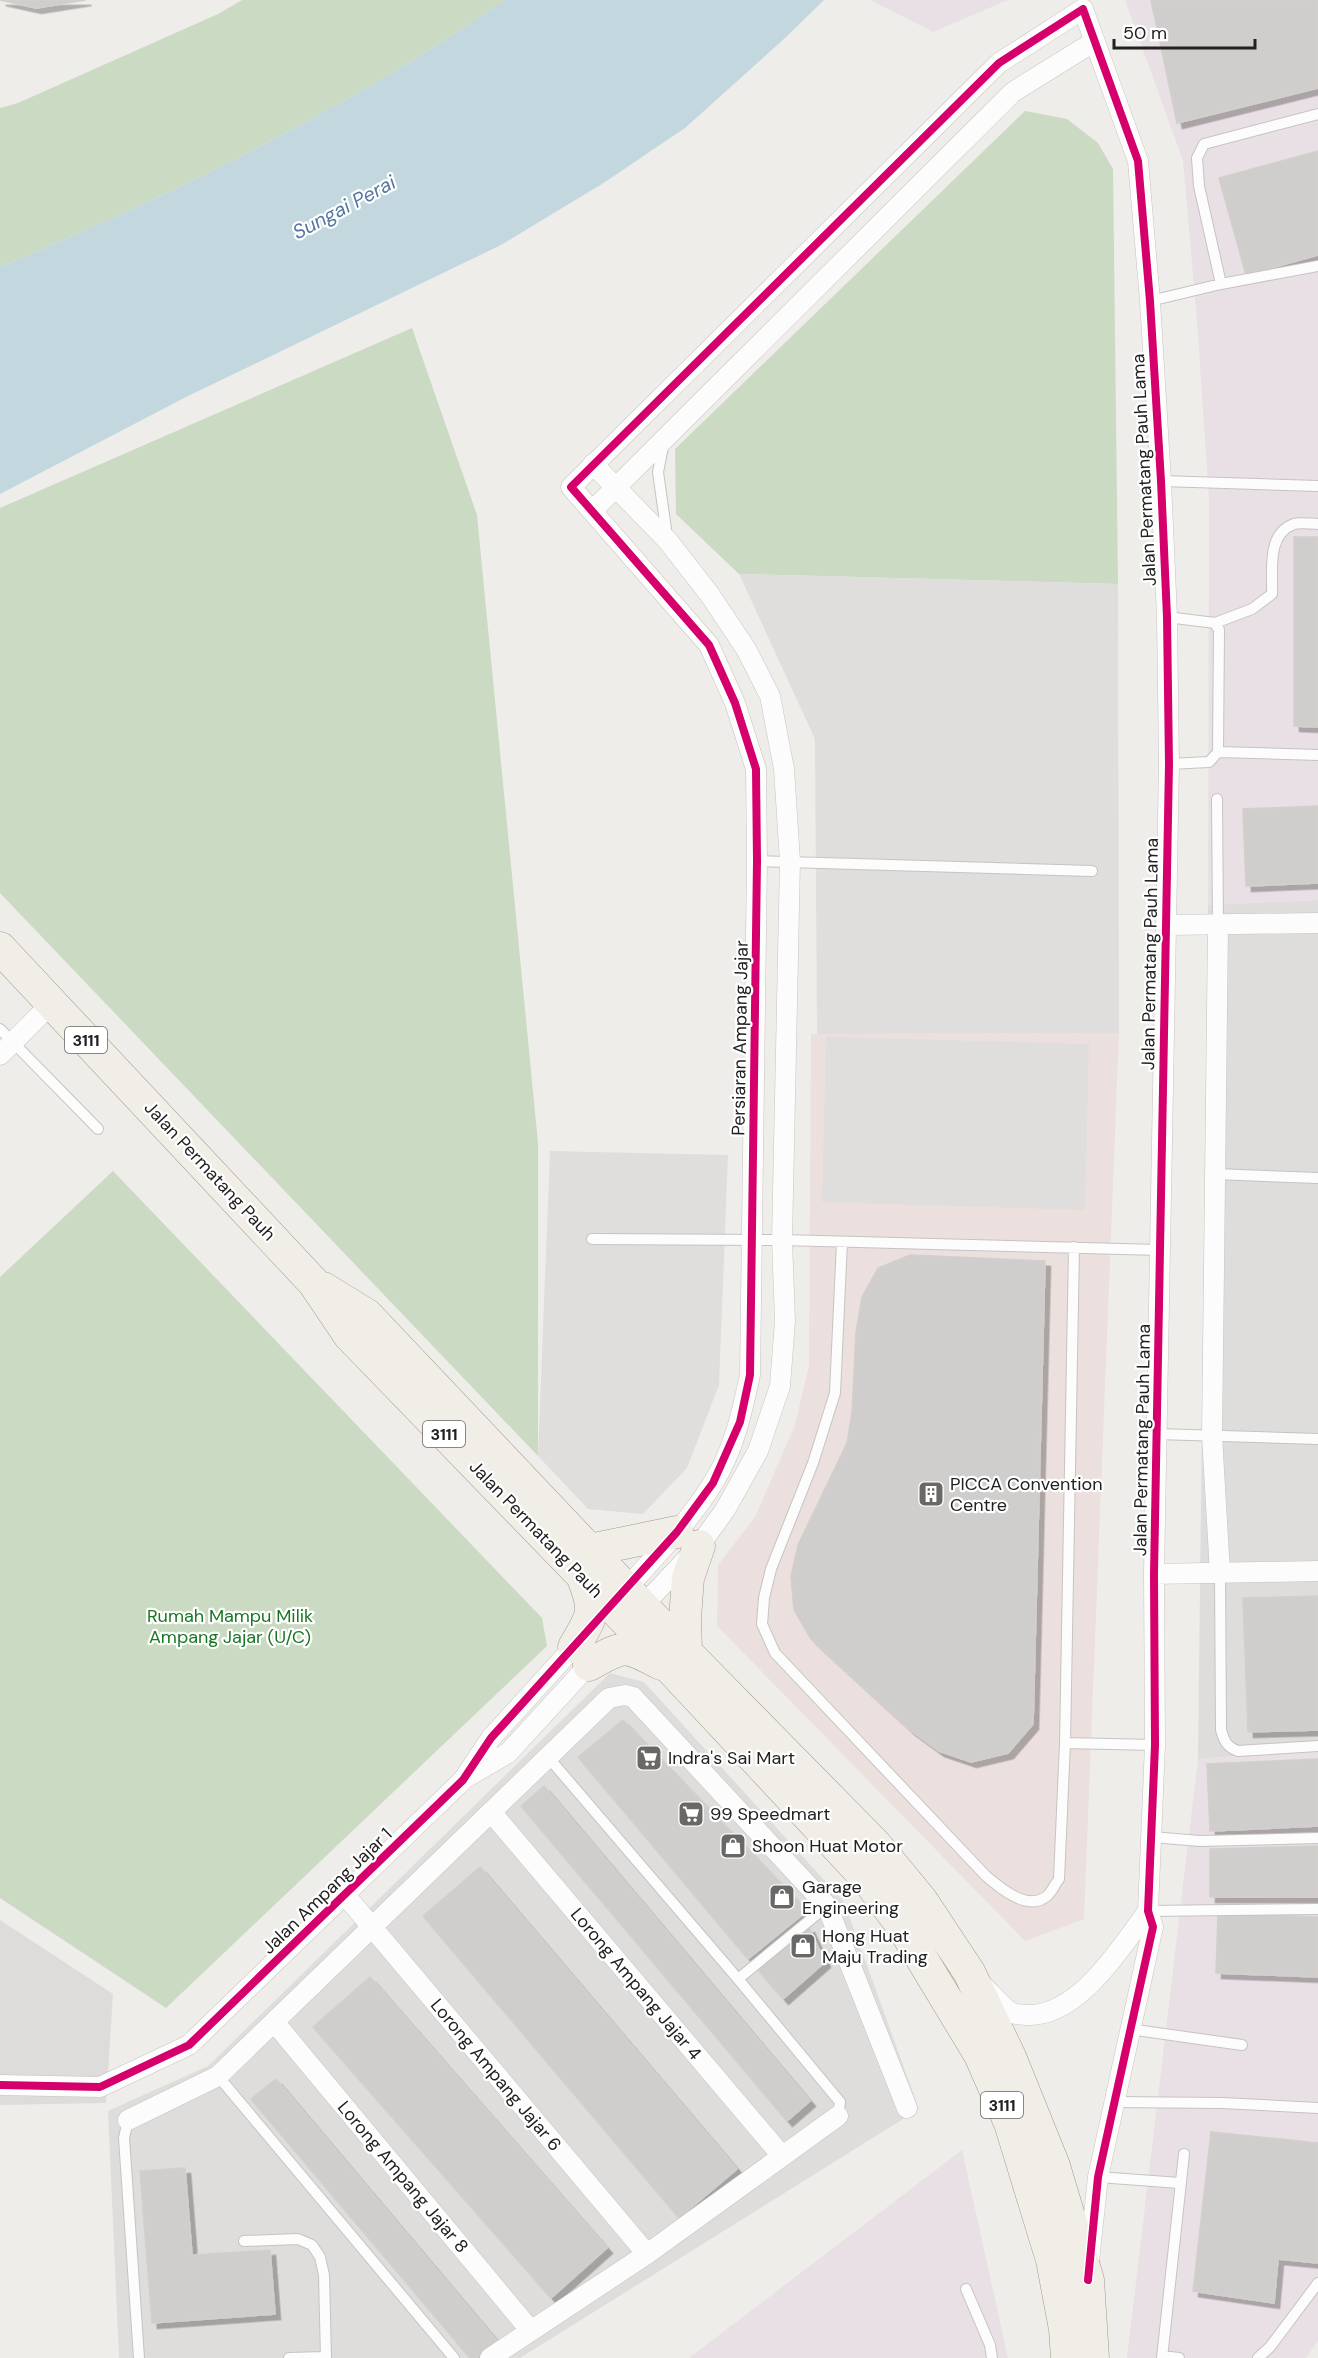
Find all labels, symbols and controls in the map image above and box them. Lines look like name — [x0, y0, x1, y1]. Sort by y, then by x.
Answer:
scale bar — [1114, 12, 1255, 50]
text: 50 m — [1123, 21, 1167, 45]
water label: Sungai Perai — [288, 168, 401, 245]
street label: Jalan Permatang Pauh Lama — [1126, 353, 1162, 587]
street label: Jalan Permatang Pauh Lama — [1136, 838, 1164, 1070]
street label: Persiaran Ampang Jajar — [726, 940, 754, 1136]
road number: 3111 — [65, 1027, 107, 1053]
street label: Jalan Permatang Pauh — [139, 1096, 281, 1246]
street label: Jalan Permatang Pauh Lama — [1128, 1324, 1156, 1556]
road number: 3111 — [423, 1421, 465, 1447]
street label: Jalan Permatang Pauh — [464, 1455, 608, 1603]
place label: PICCA Convention Centre — [950, 1472, 1103, 1517]
building icon: PICCA Convention Centre — [916, 1479, 946, 1509]
park label: Rumah Mampu Milik Ampang Jajar (U/C) — [147, 1604, 313, 1649]
supermarket icon: Indra's Sai Mart — [634, 1743, 664, 1773]
place label: Indra's Sai Mart — [668, 1746, 795, 1770]
supermarket icon: 99 Speedmart — [676, 1799, 706, 1829]
place label: 99 Speedmart — [710, 1802, 830, 1826]
street label: Jalan Ampang Jajar 1 — [257, 1823, 397, 1959]
shop icon: Shoon Huat Motor — [718, 1831, 748, 1861]
place label: Shoon Huat Motor — [752, 1834, 903, 1858]
place label: Garage Engineering — [802, 1875, 899, 1920]
shop icon: Garage Engineering — [767, 1882, 797, 1912]
street label: Lorong Ampang Jajar 4 — [565, 1903, 707, 2065]
place label: Hong Huat Maju Trading — [822, 1924, 928, 1969]
shop icon: Hong Huat Maju Trading — [788, 1931, 818, 1961]
street label: Lorong Ampang Jajar 6 — [425, 1994, 567, 2156]
road number: 3111 — [981, 2092, 1023, 2118]
street label: Lorong Ampang Jajar 8 — [332, 2096, 474, 2258]

